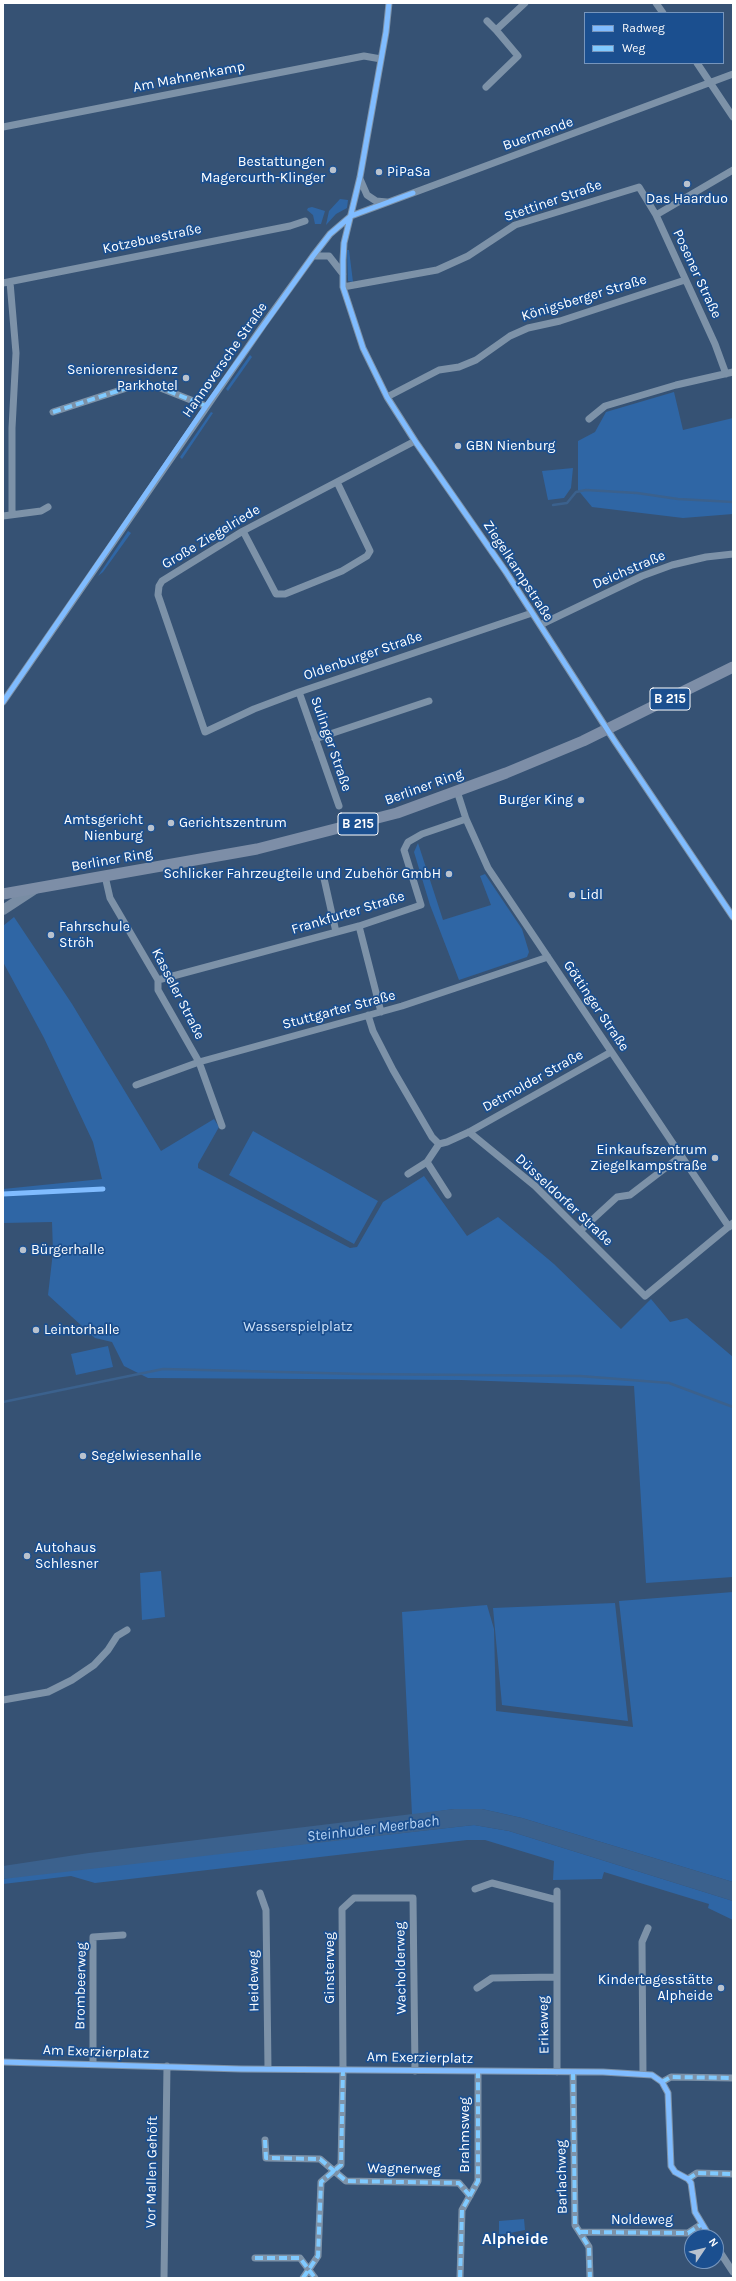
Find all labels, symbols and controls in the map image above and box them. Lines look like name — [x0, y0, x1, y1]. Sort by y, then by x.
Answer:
legend — [584, 12, 724, 64]
text: Radweg — [622, 21, 665, 35]
text: Weg — [622, 41, 645, 55]
street label: Am Mahnenkamp — [132, 58, 246, 96]
street label: Buermende — [501, 114, 575, 154]
place label: Bestattungen Magercurth-Klinger — [201, 154, 325, 186]
place label: PiPaSa — [387, 164, 431, 180]
marker: Bestattungen Magercurth-Klinger — [328, 165, 338, 175]
marker: PiPaSa — [374, 167, 384, 177]
street label: Stettiner Straße — [502, 176, 604, 226]
marker: Das Haarduo — [682, 179, 692, 189]
place label: Das Haarduo — [646, 191, 728, 207]
street label: Kotzebuestraße — [101, 220, 203, 258]
street label: Posener Straße — [669, 227, 725, 321]
street label: Königsberger Straße — [519, 271, 649, 325]
street label: Hannoversche Straße — [179, 299, 271, 421]
place label: Seniorenresidenz Parkhotel — [67, 362, 178, 394]
marker: Seniorenresidenz Parkhotel — [181, 373, 191, 383]
place label: GBN Nienburg — [466, 438, 556, 454]
marker: GBN Nienburg — [453, 441, 463, 451]
street label: Große Ziegelriede — [159, 501, 263, 573]
street label: Ziegelkampstraße — [479, 517, 557, 625]
street label: Deichstraße — [590, 547, 668, 593]
street label: Oldenburger Straße — [302, 628, 424, 684]
road number: B 215 — [650, 688, 690, 710]
street label: Sulinger Straße — [307, 694, 355, 794]
street label: Berliner Ring — [383, 765, 465, 809]
place label: Burger King — [498, 792, 573, 808]
marker: Burger King — [576, 795, 586, 805]
place label: Amtsgericht Nienburg — [64, 812, 143, 844]
road number: B 215 — [338, 813, 378, 835]
place label: Gerichtszentrum — [179, 815, 287, 831]
marker: Gerichtszentrum — [166, 818, 176, 828]
marker: Amtsgericht Nienburg — [146, 823, 156, 833]
street label: Berliner Ring — [70, 845, 154, 875]
place label: Schlicker Fahrzeugteile und Zubehör GmbH — [164, 866, 441, 882]
marker: Schlicker Fahrzeugteile und Zubehör GmbH — [444, 869, 454, 879]
place label: Lidl — [580, 887, 603, 903]
street label: Frankfurter Straße — [289, 888, 407, 938]
marker: Lidl — [567, 890, 577, 900]
place label: Fahrschule Ströh — [59, 919, 130, 952]
marker: Fahrschule Ströh — [46, 930, 56, 940]
street label: Kasseler Straße — [148, 946, 208, 1042]
street label: Göttinger Straße — [560, 958, 632, 1054]
street label: Stuttgarter Straße — [281, 987, 397, 1033]
street label: Detmolder Straße — [480, 1046, 586, 1116]
place label: Einkaufszentrum Ziegelkampstraße — [590, 1142, 707, 1174]
street label: Düsseldorfer Straße — [512, 1150, 616, 1250]
marker: Einkaufszentrum Ziegelkampstraße — [710, 1153, 720, 1163]
place label: Bürgerhalle — [31, 1242, 104, 1258]
marker: Bürgerhalle — [18, 1245, 28, 1255]
park label: Wasserspielplatz — [243, 1319, 353, 1335]
place label: Leintorhalle — [44, 1322, 120, 1338]
marker: Leintorhalle — [31, 1325, 41, 1335]
place label: Segelwiesenhalle — [91, 1448, 201, 1464]
marker: Segelwiesenhalle — [78, 1451, 88, 1461]
place label: Autohaus Schlesner — [35, 1540, 98, 1572]
marker: Autohaus Schlesner — [22, 1551, 32, 1561]
water label: Steinhuder Meerbach — [306, 1812, 440, 1846]
street label: Wacholderweg — [392, 1921, 410, 2015]
street label: Ginsterweg — [322, 1932, 338, 2004]
street label: Brombeerweg — [72, 1942, 90, 2030]
street label: Heideweg — [245, 1950, 263, 2012]
place label: Kindertagesstätte Alpheide — [598, 1972, 713, 2004]
marker: Kindertagesstätte Alpheide — [716, 1983, 726, 1993]
street label: Erikaweg — [535, 1996, 553, 2054]
street label: Am Exerzierplatz — [42, 2042, 150, 2062]
street label: Am Exerzierplatz — [367, 2049, 473, 2067]
street label: Brahmsweg — [457, 2097, 473, 2173]
street label: Vor Mallen Gehöft — [143, 2116, 161, 2228]
street label: Barlachweg — [553, 2140, 571, 2214]
street label: Wagnerweg — [367, 2160, 441, 2178]
street label: Noldeweg — [611, 2212, 673, 2228]
district label: Alpheide — [482, 2229, 548, 2249]
north arrow — [684, 2229, 724, 2269]
text: N — [706, 2235, 721, 2249]

